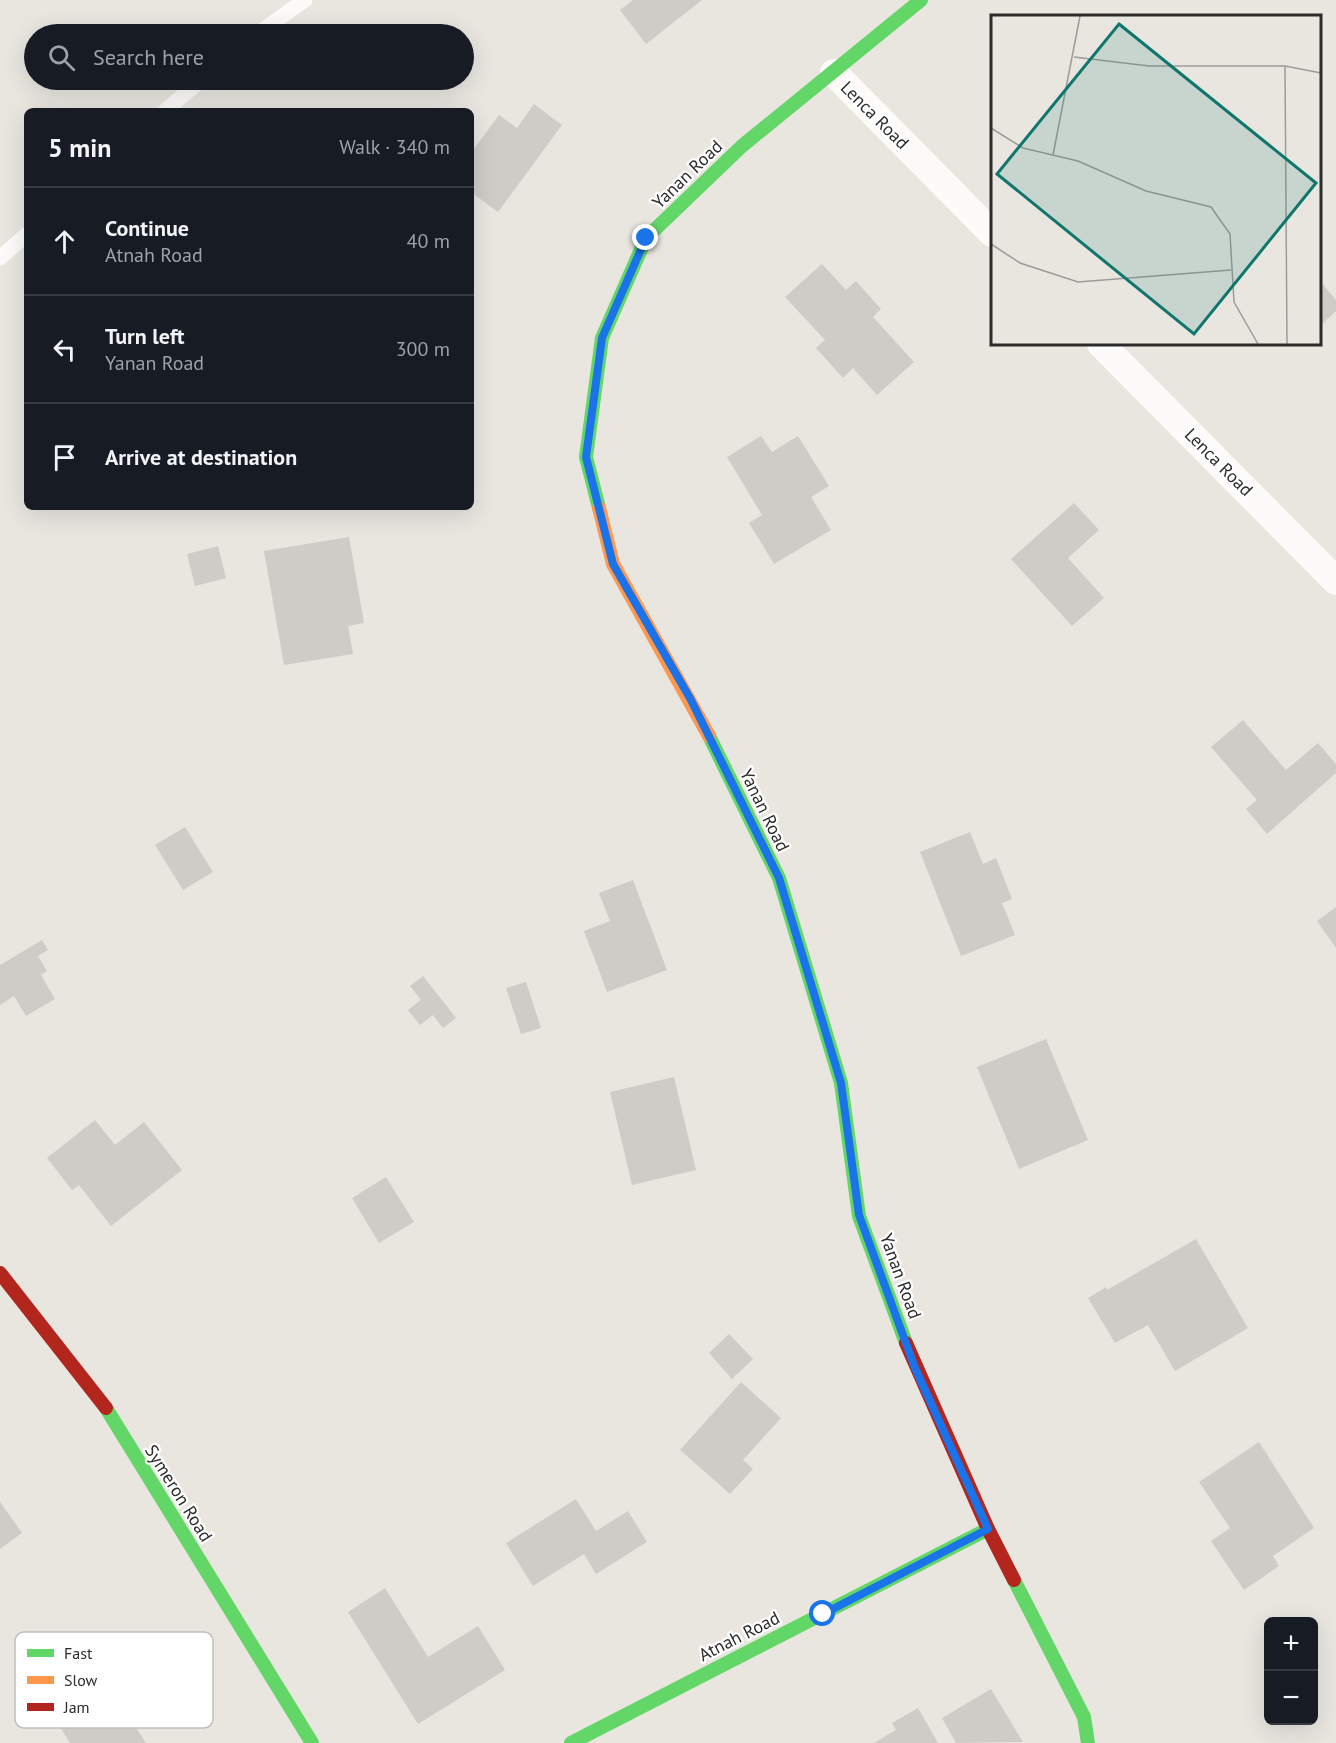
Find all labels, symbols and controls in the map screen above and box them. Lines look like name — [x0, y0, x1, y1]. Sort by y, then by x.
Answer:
inset map — [991, 15, 1321, 345]
search box — [24, 24, 474, 90]
icon: search — [45, 41, 78, 74]
text: Search here — [93, 43, 204, 71]
street label: Lenca Road — [836, 76, 914, 154]
text: 5 min — [48, 131, 111, 164]
text: Walk · 340 m — [339, 134, 450, 160]
street label: Yanan Road — [647, 135, 727, 213]
text: Continue — [105, 214, 189, 242]
route end — [632, 224, 658, 250]
icon: ahead — [48, 225, 81, 258]
text: 40 m — [407, 228, 450, 254]
text: Atnah Road — [105, 242, 203, 268]
text: Turn left — [105, 322, 185, 350]
icon: left — [48, 333, 81, 366]
text: 300 m — [396, 336, 450, 362]
text: Yanan Road — [105, 350, 204, 376]
street label: Lenca Road — [1180, 423, 1258, 501]
icon: arrive — [48, 441, 81, 474]
text: Arrive at destination — [105, 443, 297, 471]
street label: Yanan Road — [735, 765, 795, 855]
street label: Yanan Road — [875, 1230, 927, 1322]
street label: Symeron Road — [140, 1440, 218, 1546]
route start — [809, 1600, 835, 1626]
street label: Atnah Road — [695, 1606, 783, 1666]
map controls — [1264, 1617, 1318, 1725]
button: + — [1264, 1617, 1318, 1671]
legend — [15, 1632, 213, 1728]
text: Fast — [64, 1643, 93, 1663]
text: Slow — [64, 1670, 98, 1690]
button: − — [1264, 1671, 1318, 1725]
text: Jam — [63, 1697, 90, 1717]

